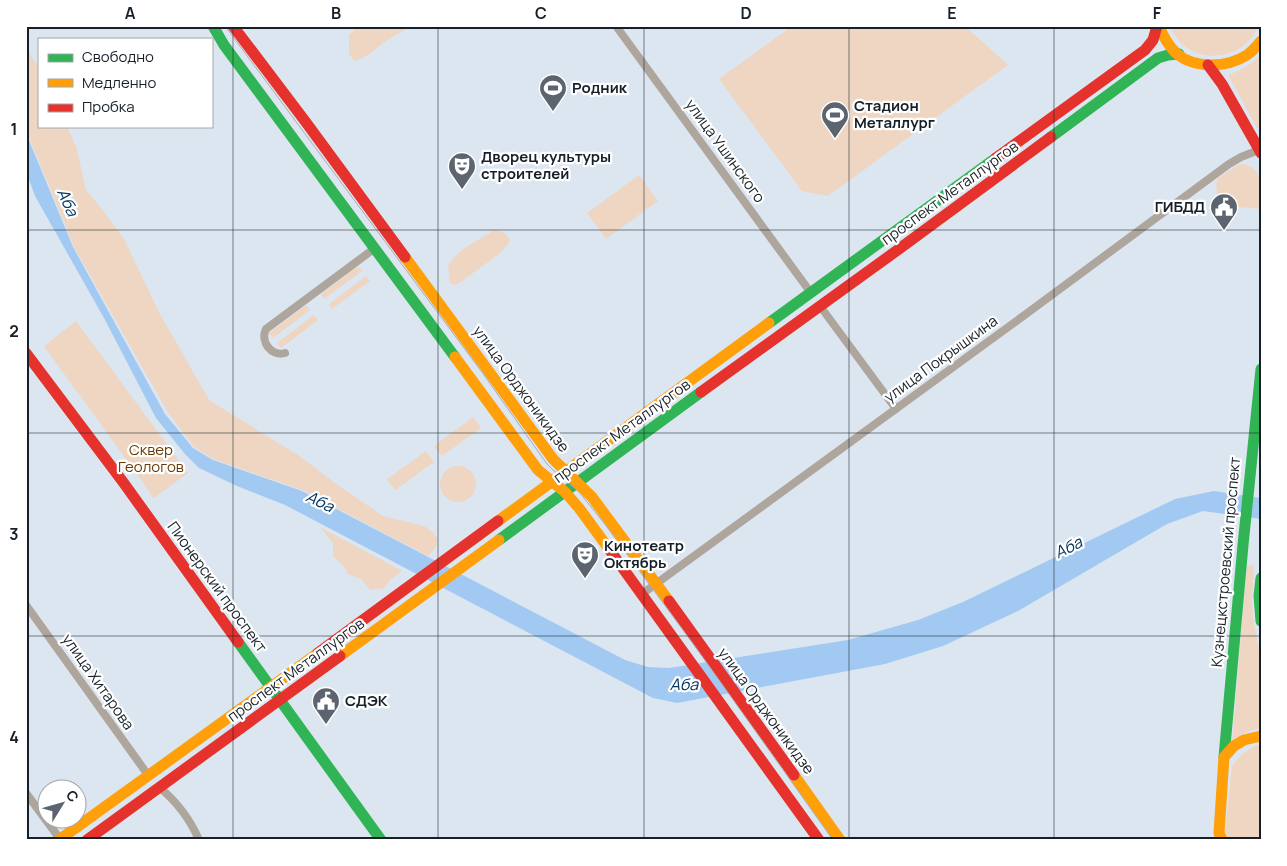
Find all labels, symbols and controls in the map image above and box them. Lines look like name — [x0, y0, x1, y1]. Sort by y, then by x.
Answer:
text: A — [125, 2, 136, 24]
text: B — [331, 2, 341, 24]
text: C — [535, 2, 547, 24]
text: D — [740, 2, 752, 24]
text: E — [947, 2, 957, 24]
text: F — [1153, 2, 1162, 24]
legend — [38, 38, 212, 128]
text: Свободно — [82, 46, 154, 67]
text: Медленно — [82, 72, 156, 93]
sports icon: Родник — [538, 73, 568, 112]
place label: Родник — [572, 77, 628, 98]
street label: улица Ушинского — [681, 95, 770, 207]
place label: Стадион Металлург — [854, 95, 935, 133]
text: Пробка — [82, 96, 135, 117]
sports icon: Стадион Металлург — [820, 100, 850, 139]
text: 1 — [10, 118, 18, 140]
street label: проспект Металлургов — [877, 136, 1022, 249]
place label: Дворец культуры строителей — [481, 146, 611, 184]
theatre icon: Дворец культуры строителей — [447, 151, 477, 190]
water label: Аба — [52, 185, 84, 220]
public building icon: ГИБДД — [1209, 192, 1239, 231]
place label: ГИБДД — [1155, 196, 1205, 217]
street label: улица Покрышкина — [880, 310, 1002, 407]
text: 2 — [9, 320, 19, 342]
street label: улица Орджоникидзе — [468, 321, 575, 456]
street label: проспект Металлургов — [549, 374, 694, 487]
park label: Сквер Геологов — [118, 439, 184, 477]
street label: Кузнецкстроевский проспект — [1206, 456, 1245, 668]
water label: Аба — [302, 485, 339, 518]
street label: Пионерский проспект — [163, 517, 272, 657]
text: 3 — [9, 523, 19, 545]
water label: Аба — [1050, 530, 1087, 563]
place label: Кинотеатр Октябрь — [604, 535, 684, 573]
theatre icon: Кинотеатр Октябрь — [570, 540, 600, 579]
street label: проспект Металлургов — [223, 613, 368, 726]
street label: улица Хитарова — [57, 630, 139, 734]
street label: улица Орджоникидзе — [713, 643, 820, 778]
water label: Аба — [670, 673, 699, 695]
public building icon: СДЭК — [311, 686, 341, 725]
place label: СДЭК — [345, 690, 388, 711]
text: 4 — [9, 726, 19, 748]
north arrow — [38, 778, 88, 828]
text: С — [62, 786, 83, 806]

